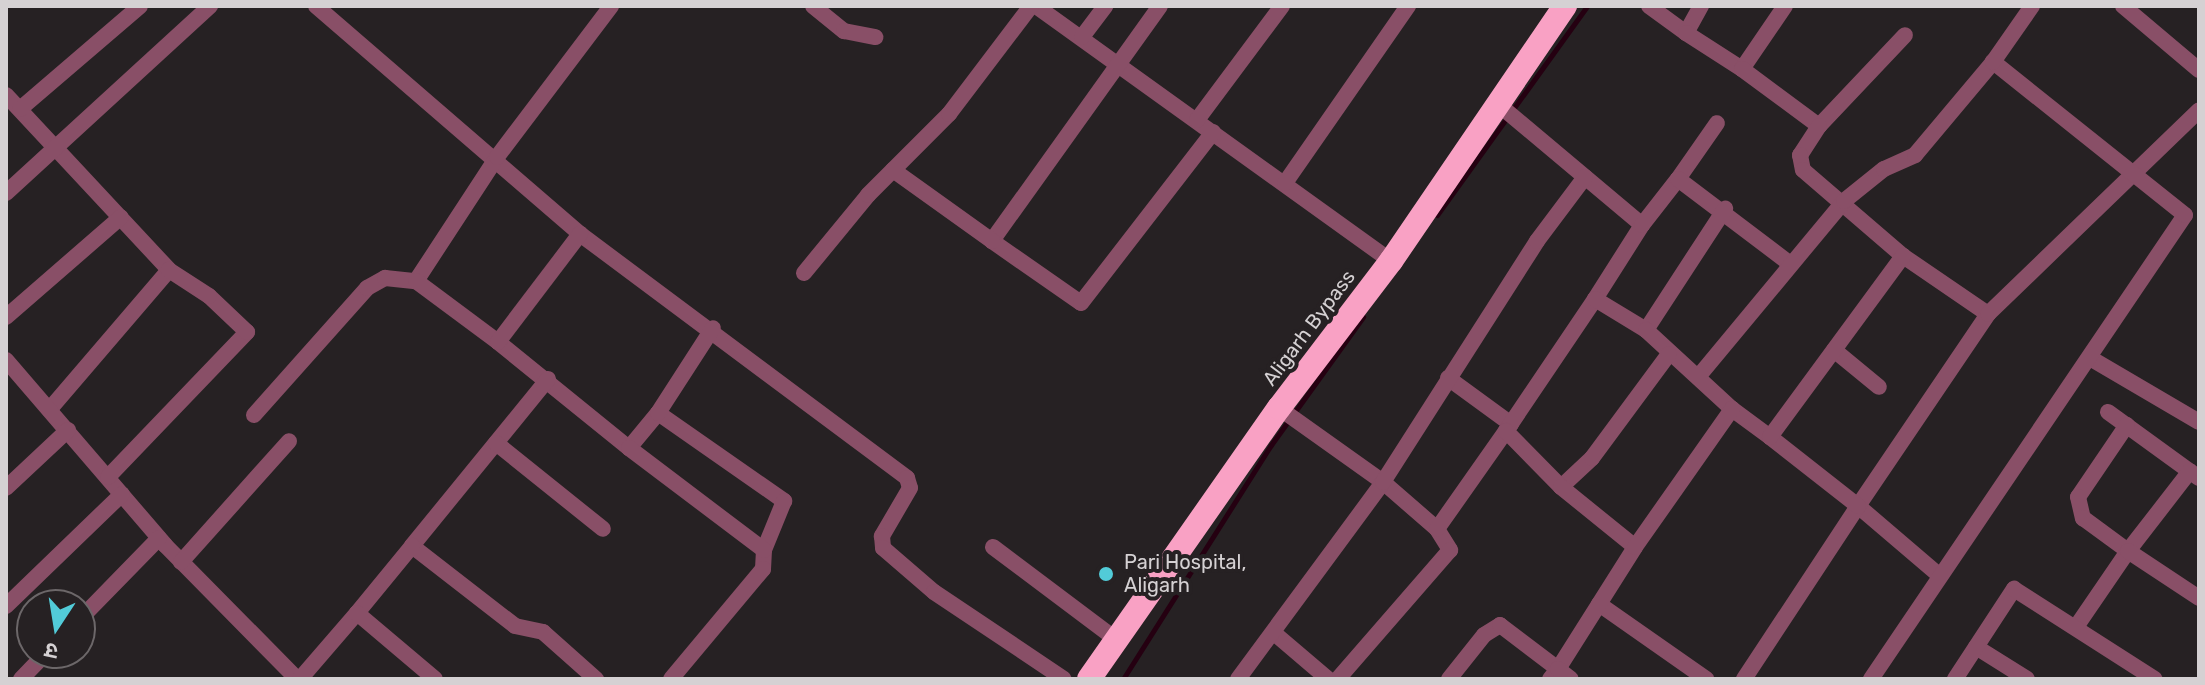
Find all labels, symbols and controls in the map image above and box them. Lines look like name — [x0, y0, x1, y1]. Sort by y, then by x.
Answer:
street label: Aligarh Bypass — [1258, 265, 1360, 391]
place label: Pari Hospital, Aligarh — [1124, 550, 1246, 597]
marker: Pari Hospital, Aligarh — [1095, 563, 1117, 585]
north arrow — [16, 589, 96, 669]
text: उ — [42, 636, 60, 666]

